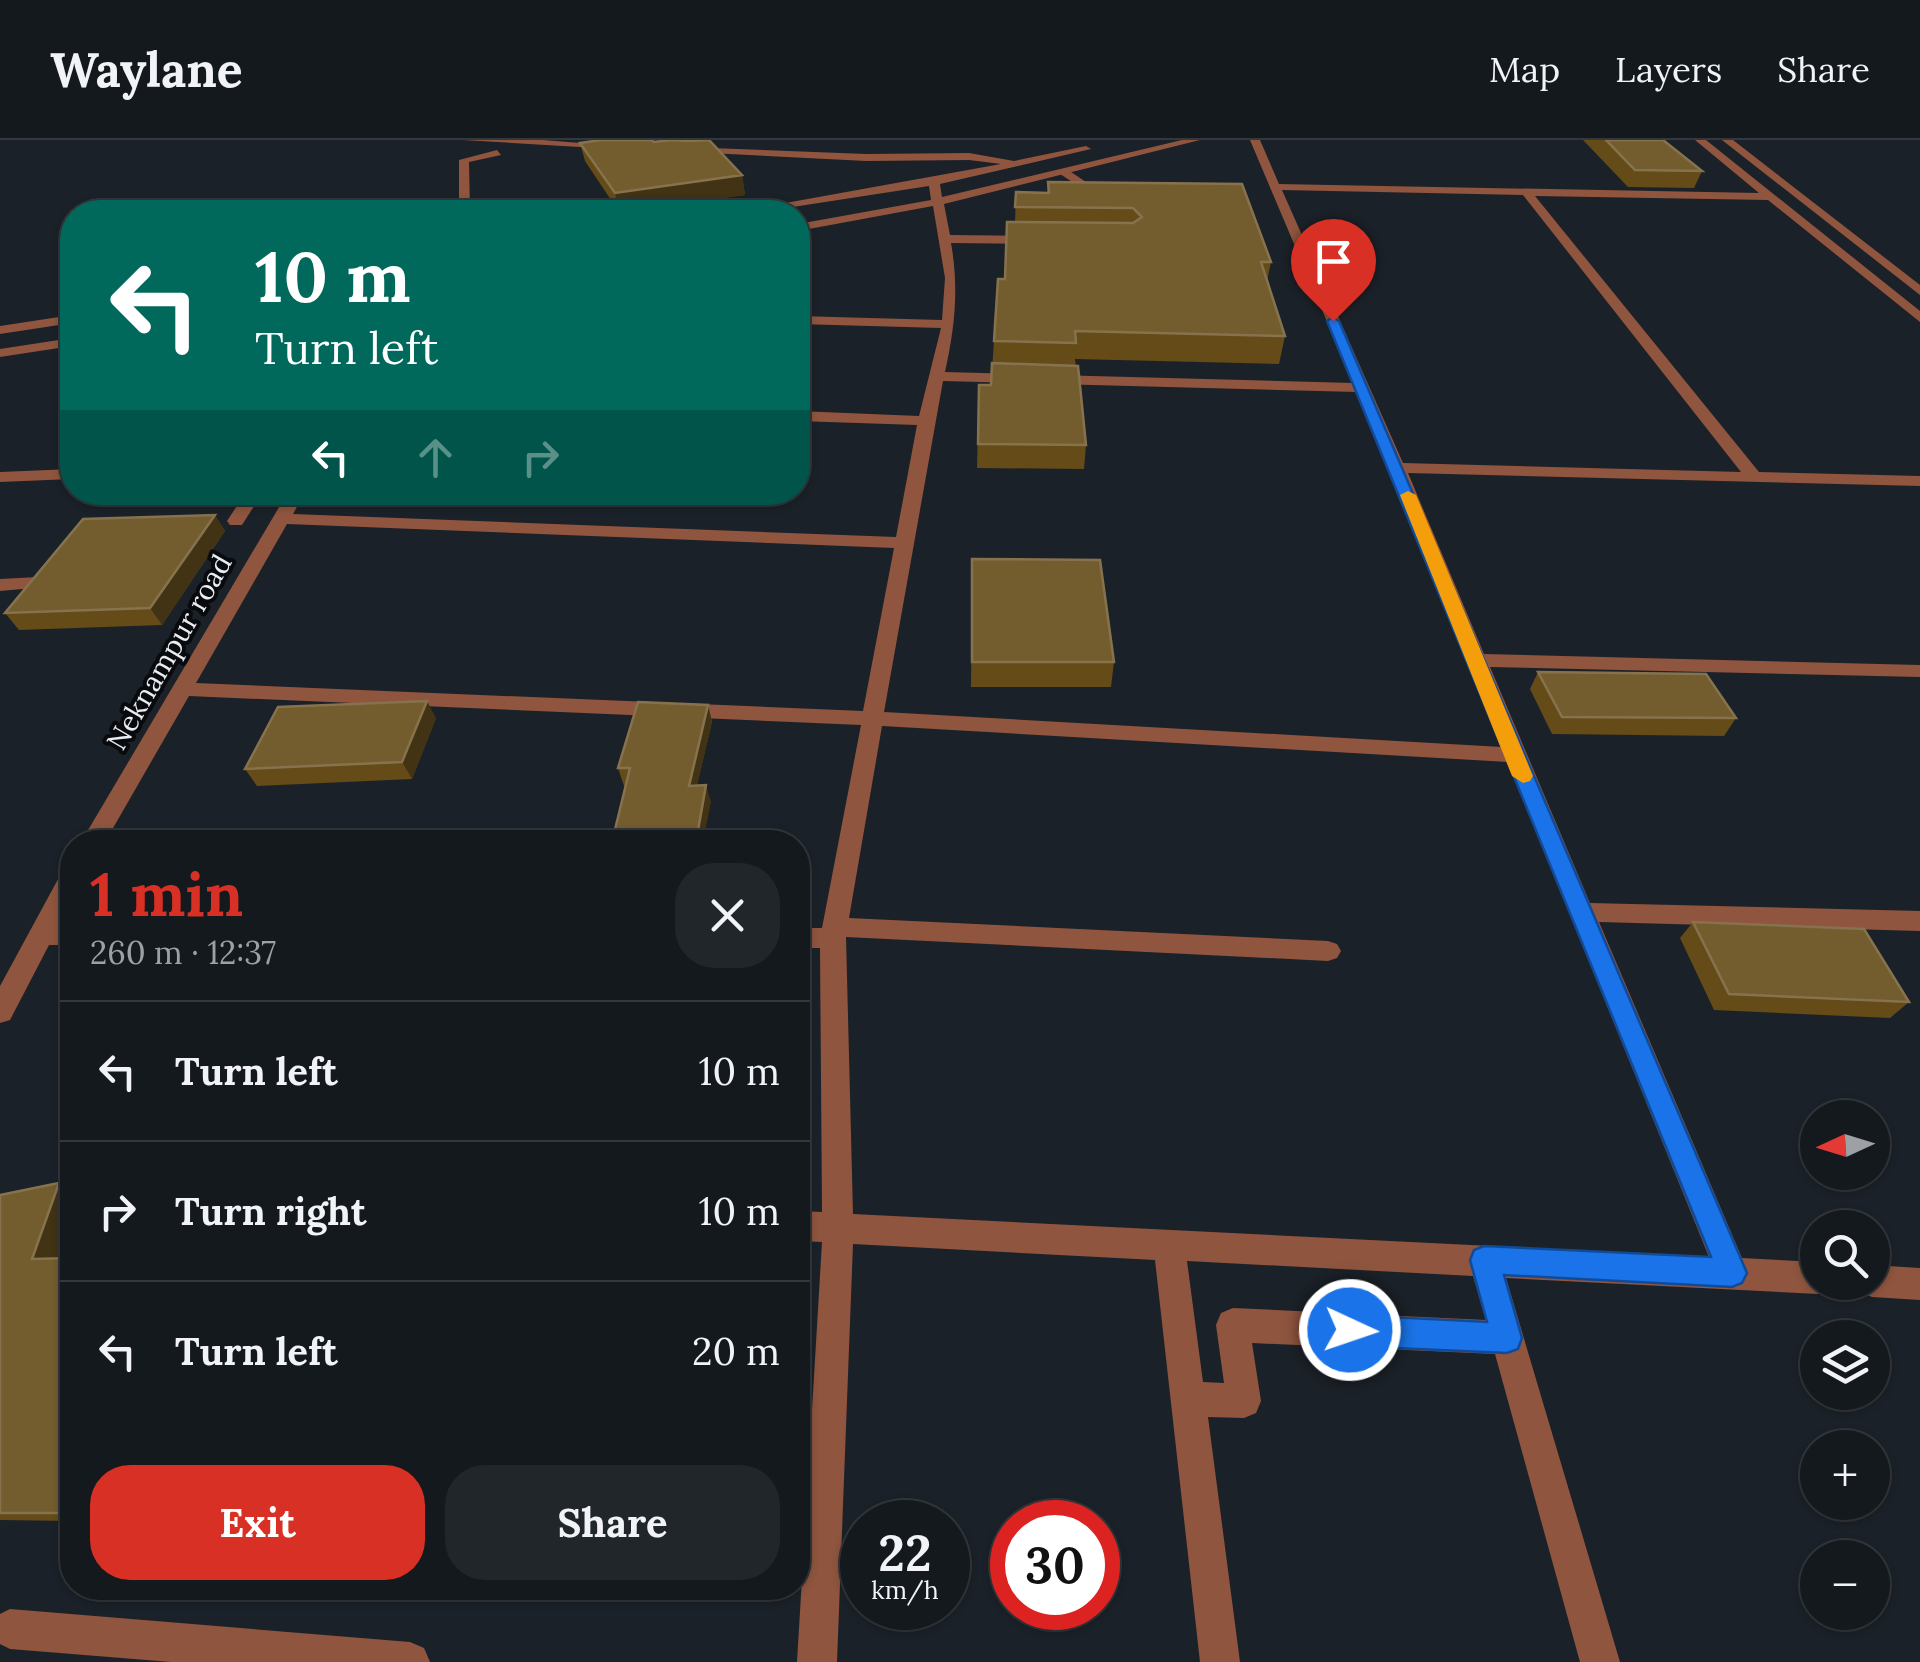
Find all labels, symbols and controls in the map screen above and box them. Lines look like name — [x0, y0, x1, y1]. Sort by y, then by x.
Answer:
text: Waylane — [50, 39, 243, 100]
text: Map — [1489, 47, 1560, 92]
text: Layers — [1615, 47, 1722, 92]
text: Share — [1777, 47, 1870, 92]
pin — [1291, 219, 1376, 322]
text: 10 m — [255, 232, 411, 321]
icon: arrive — [1306, 234, 1361, 289]
icon: left — [90, 240, 220, 370]
text: Turn left — [255, 319, 438, 376]
icon: left — [303, 430, 358, 485]
icon: ahead — [408, 430, 463, 485]
icon: right — [513, 430, 568, 485]
street label: Neknampur road — [98, 548, 240, 756]
text: 1 min — [90, 856, 243, 932]
button: close — [675, 863, 780, 968]
text: 260 m · 12:37 — [90, 932, 276, 973]
icon: left — [90, 1044, 145, 1099]
text: Turn left — [175, 1047, 338, 1095]
text: 10 m — [699, 1047, 780, 1095]
north arrow — [1800, 1100, 1890, 1190]
map controls — [1800, 1100, 1890, 1630]
icon: right — [90, 1184, 145, 1239]
text: Turn right — [175, 1187, 366, 1235]
text: 10 m — [699, 1187, 780, 1235]
button: search — [1800, 1210, 1890, 1300]
position arrow — [1298, 1278, 1402, 1382]
button: layers — [1800, 1320, 1890, 1410]
icon: left — [90, 1324, 145, 1379]
text: Turn left — [175, 1327, 338, 1375]
text: 20 m — [692, 1327, 780, 1375]
button: + — [1800, 1430, 1890, 1520]
button: Exit — [90, 1465, 425, 1580]
button: Share — [445, 1465, 780, 1580]
speed limit sign: 30 — [990, 1500, 1120, 1630]
text: 22 — [878, 1521, 932, 1585]
button: − — [1800, 1540, 1890, 1630]
text: km/h — [871, 1574, 939, 1606]

